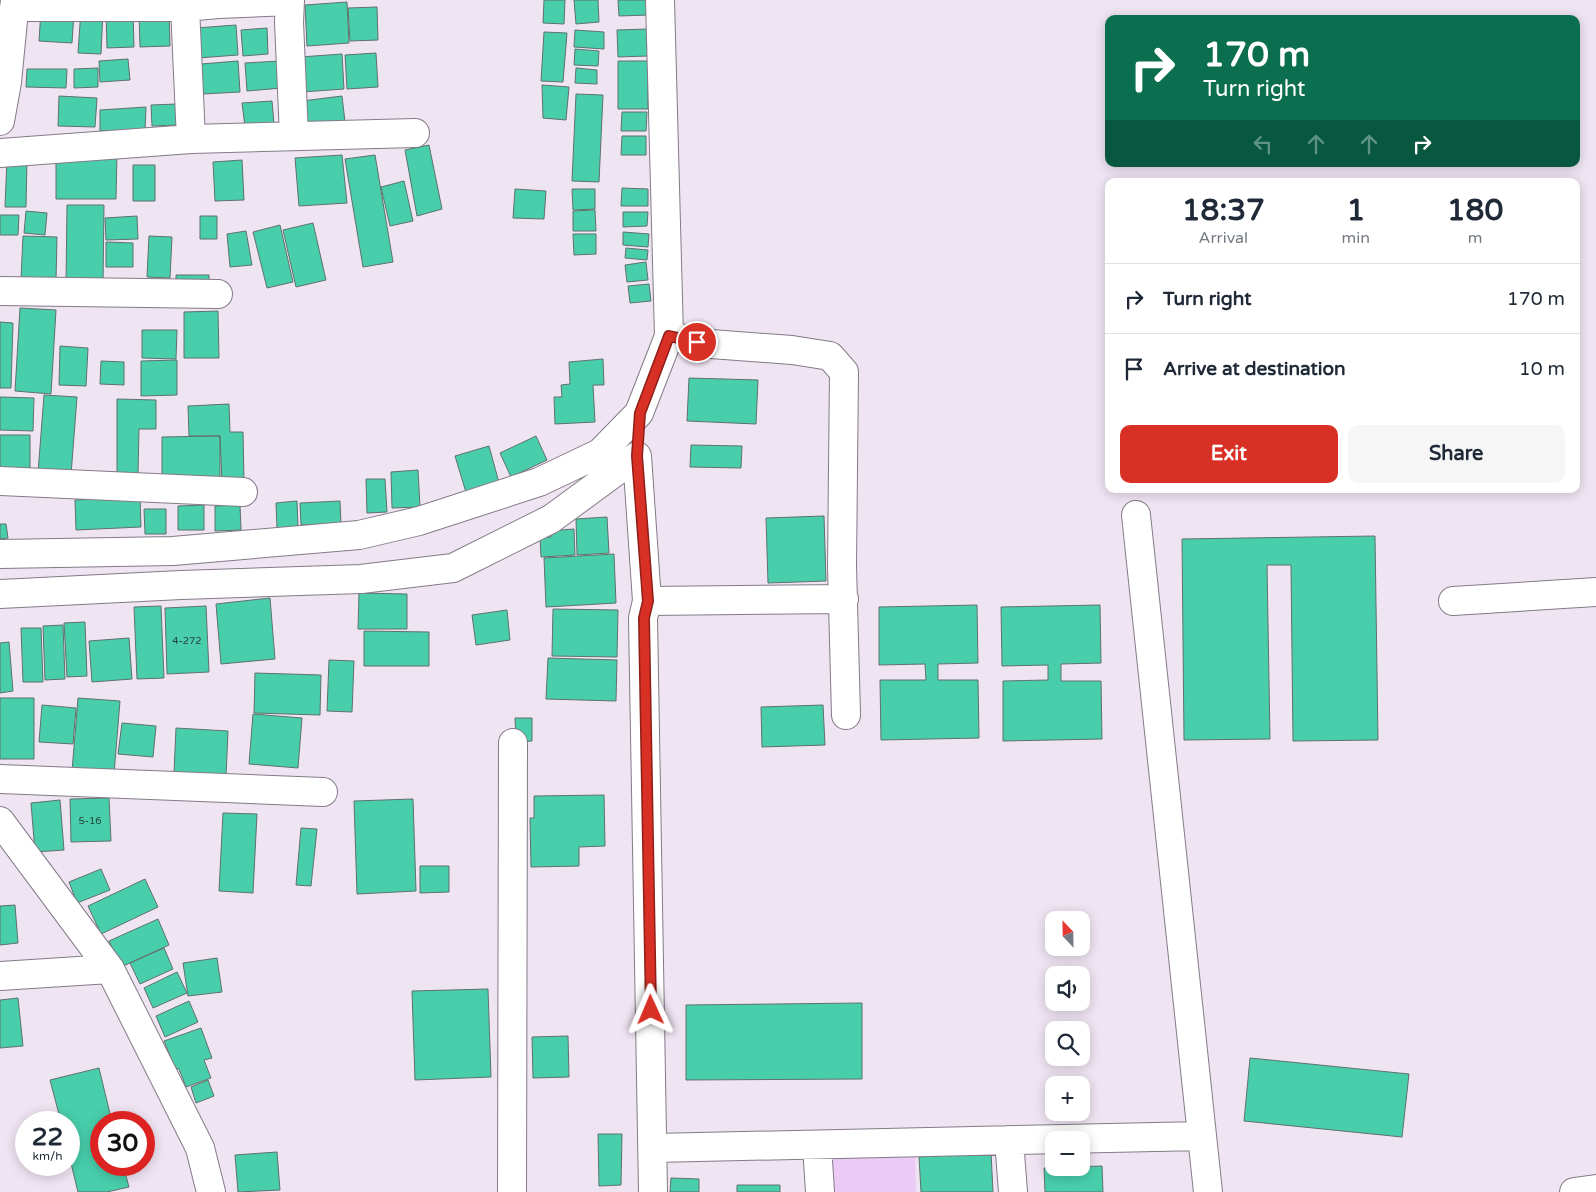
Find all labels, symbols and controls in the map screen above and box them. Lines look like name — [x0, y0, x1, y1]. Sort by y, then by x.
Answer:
text: 170 m — [1203, 34, 1310, 76]
icon: right — [1120, 35, 1185, 100]
text: Turn right — [1203, 76, 1305, 102]
icon: left — [1249, 130, 1277, 158]
icon: ahead — [1302, 130, 1330, 158]
icon: ahead — [1355, 130, 1383, 158]
icon: right — [1408, 130, 1436, 158]
text: 18:37 — [1182, 192, 1265, 229]
text: 1 — [1346, 192, 1365, 229]
text: 180 — [1447, 192, 1503, 229]
text: Arrival — [1199, 228, 1248, 248]
text: min — [1342, 228, 1370, 248]
text: m — [1468, 228, 1482, 248]
icon: right — [1120, 285, 1148, 313]
text: Turn right — [1163, 288, 1251, 310]
text: 170 m — [1507, 288, 1565, 310]
pin — [676, 321, 718, 363]
icon: arrive — [683, 328, 711, 356]
icon: arrive — [1120, 355, 1148, 383]
text: Arrive at destination — [1163, 358, 1346, 380]
text: 10 m — [1519, 358, 1565, 380]
button: Exit — [1120, 425, 1338, 483]
button: Share — [1348, 425, 1565, 483]
house number: 4-272 — [172, 635, 202, 647]
house number: 5-16 — [79, 815, 101, 827]
north arrow — [1045, 911, 1090, 956]
map controls — [1045, 911, 1090, 1176]
button: sound — [1045, 966, 1090, 1011]
position arrow — [624, 983, 676, 1035]
button: search — [1045, 1021, 1090, 1066]
button: + — [1045, 1076, 1090, 1121]
speed limit sign: 30 — [90, 1111, 155, 1176]
text: 22 — [32, 1122, 63, 1152]
button: − — [1045, 1131, 1090, 1176]
text: km/h — [32, 1149, 63, 1163]

